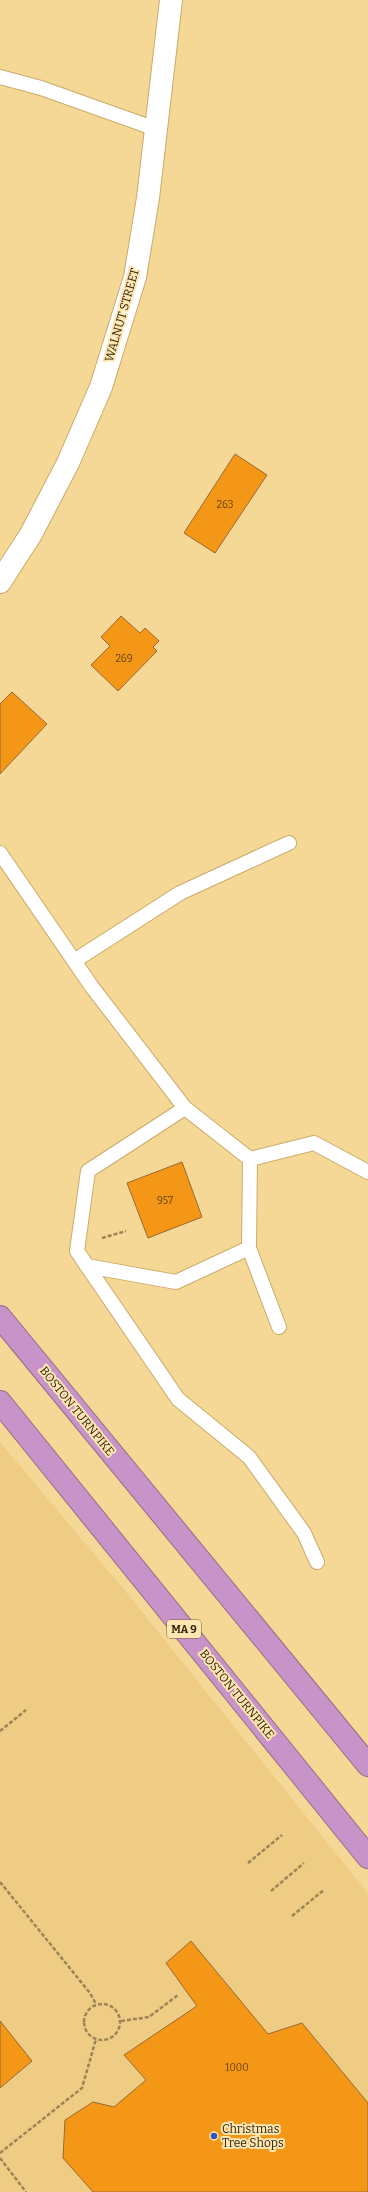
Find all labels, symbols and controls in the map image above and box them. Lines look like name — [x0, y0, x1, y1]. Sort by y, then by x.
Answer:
street label: WALNUT STREET — [102, 267, 142, 363]
house number: 263 — [217, 499, 234, 511]
house number: 269 — [115, 653, 133, 665]
house number: 957 — [157, 1195, 173, 1207]
street label: BOSTON TURNPIKE — [37, 1364, 117, 1458]
road number: MA 9 — [167, 1620, 201, 1638]
street label: BOSTON TURNPIKE — [197, 1647, 277, 1741]
house number: 1000 — [225, 2062, 249, 2074]
place label: Christmas Tree Shops — [222, 2122, 284, 2150]
marker: Christmas Tree Shops — [209, 2131, 219, 2141]

